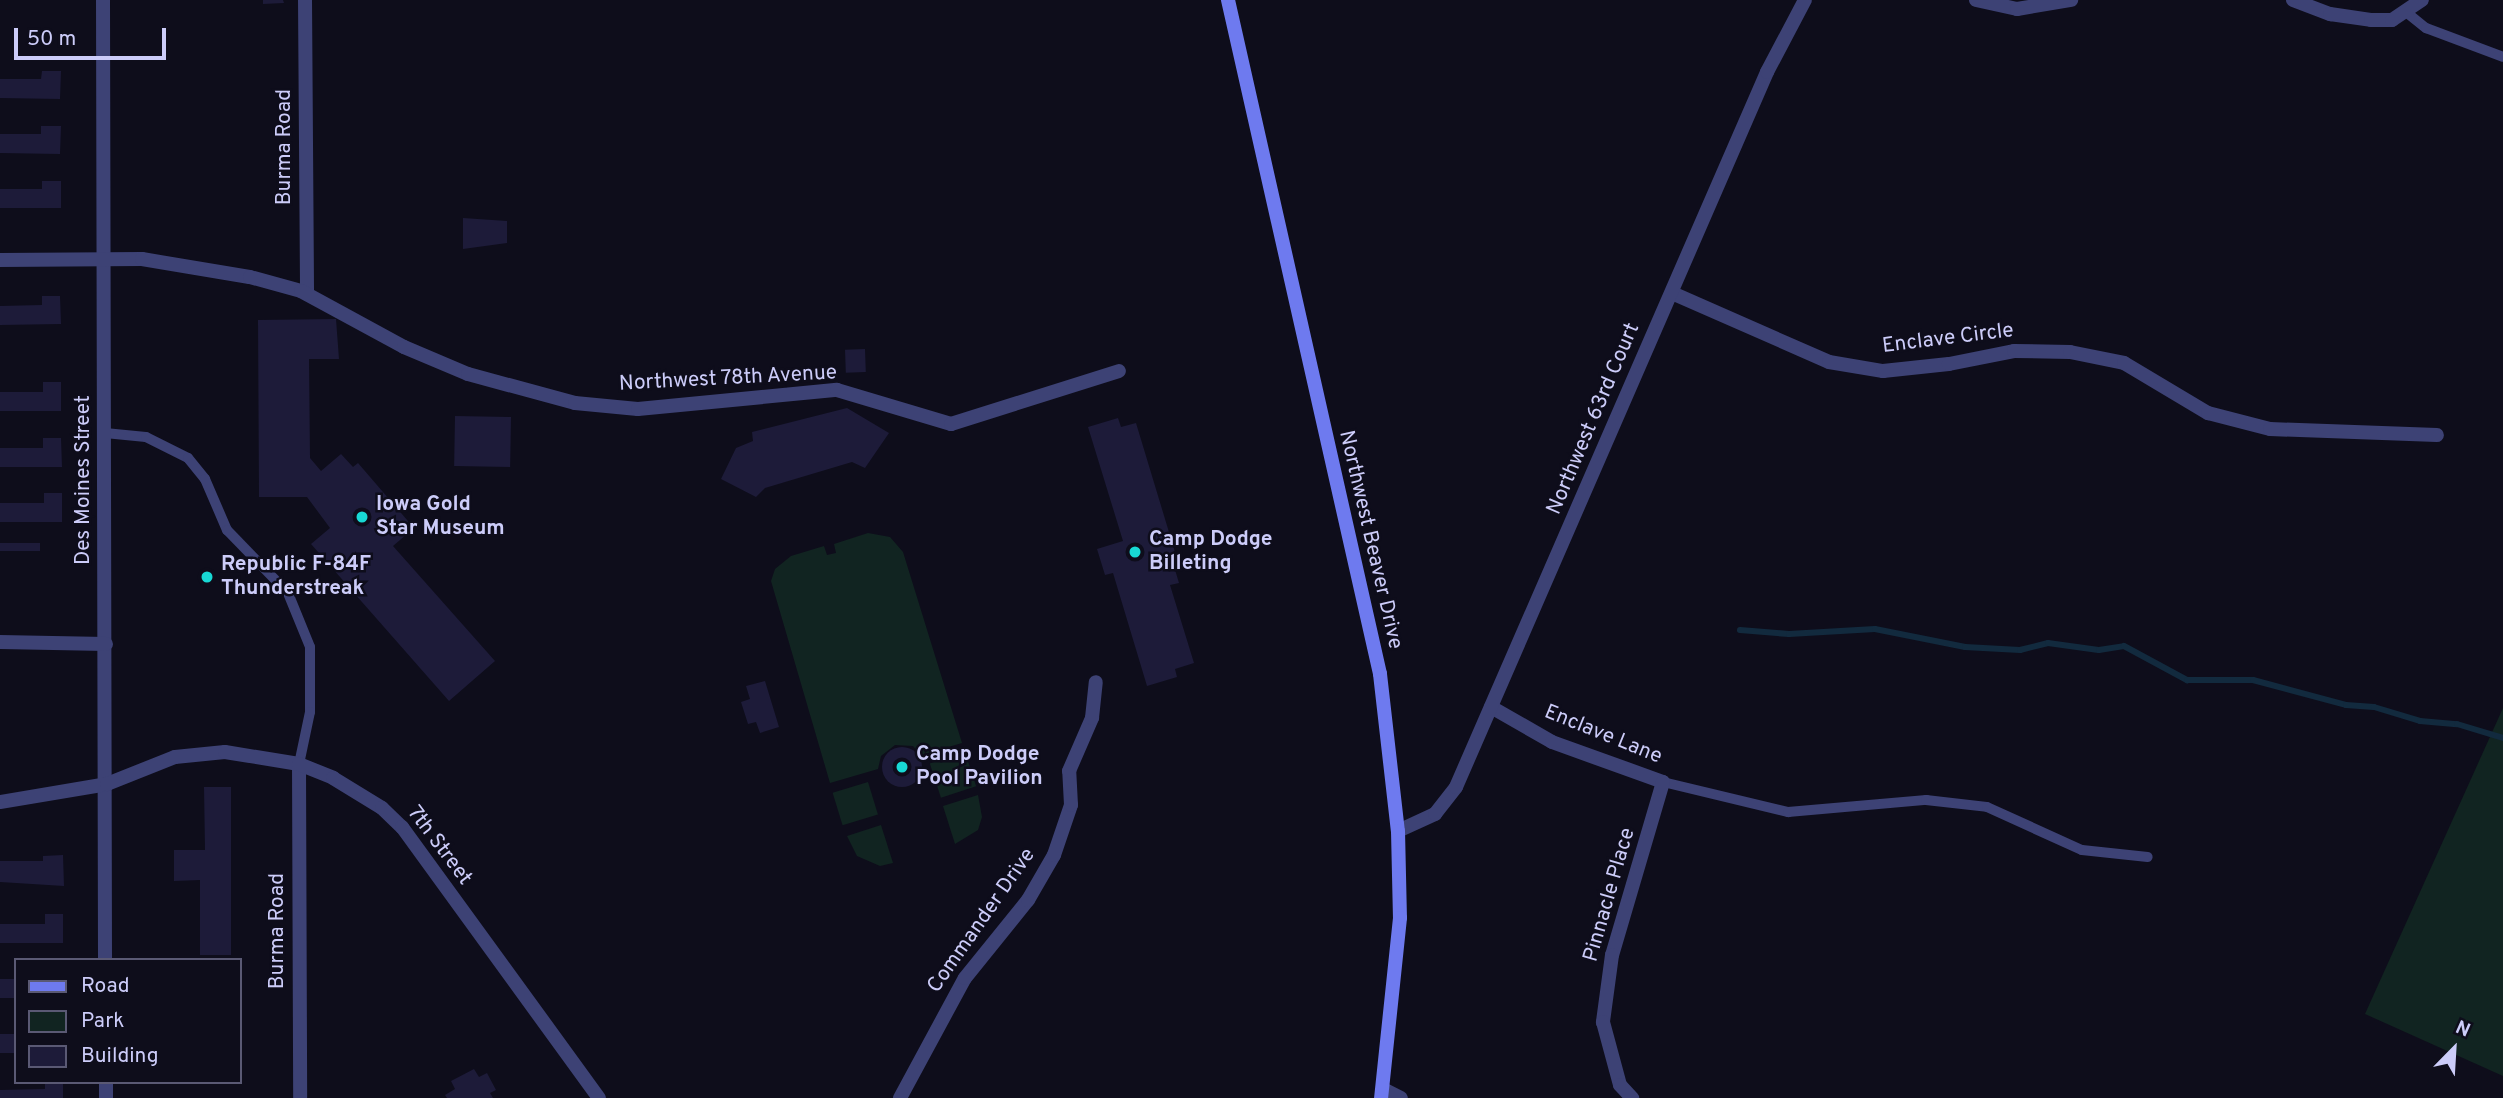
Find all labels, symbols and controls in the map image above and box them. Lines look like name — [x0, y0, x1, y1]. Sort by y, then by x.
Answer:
scale bar — [18, 14, 170, 58]
text: 50 m — [27, 26, 76, 53]
street label: Burma Road — [272, 89, 298, 205]
street label: Enclave Circle — [1881, 318, 2015, 360]
street label: Northwest 63rd Court — [1542, 319, 1646, 519]
street label: Northwest 78th Avenue — [618, 361, 838, 397]
street label: Des Moines Street — [71, 395, 97, 565]
street label: Northwest Beaver Drive — [1333, 428, 1407, 652]
place label: Iowa Gold Star Museum — [376, 492, 505, 542]
marker: Iowa Gold Star Museum — [354, 509, 370, 525]
place label: Camp Dodge Billeting — [1149, 527, 1272, 577]
marker: Camp Dodge Billeting — [1127, 544, 1143, 560]
place label: Republic F-84F Thunderstreak — [221, 552, 371, 602]
marker: Republic F-84F Thunderstreak — [199, 569, 215, 585]
street label: Enclave Lane — [1540, 700, 1666, 770]
place label: Camp Dodge Pool Pavilion — [916, 742, 1043, 792]
marker: Camp Dodge Pool Pavilion — [894, 759, 910, 775]
street label: 7th Street — [401, 802, 477, 890]
street label: Pinnacle Place — [1579, 825, 1641, 965]
street label: Commander Drive — [923, 844, 1041, 998]
street label: Burma Road — [265, 873, 291, 989]
legend — [14, 958, 242, 1084]
text: Road — [81, 973, 130, 1000]
text: Park — [81, 1008, 124, 1035]
north arrow — [2419, 1014, 2489, 1084]
text: N — [2451, 1016, 2474, 1044]
text: Building — [81, 1043, 159, 1070]

